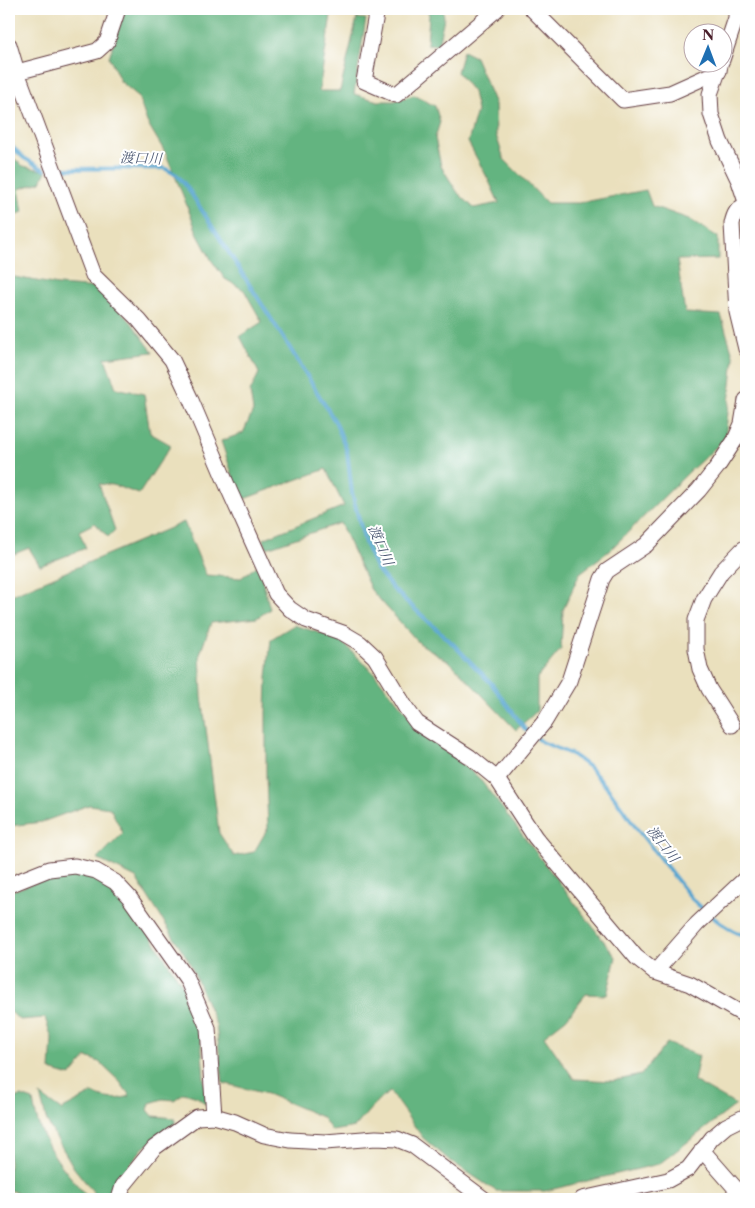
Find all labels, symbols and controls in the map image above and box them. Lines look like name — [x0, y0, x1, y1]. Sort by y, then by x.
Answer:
north arrow — [682, 22, 732, 72]
text: N — [702, 26, 714, 44]
water label: 渡口川 — [120, 148, 164, 168]
water label: 渡口川 — [365, 522, 398, 570]
water label: 渡口川 — [643, 822, 684, 868]

